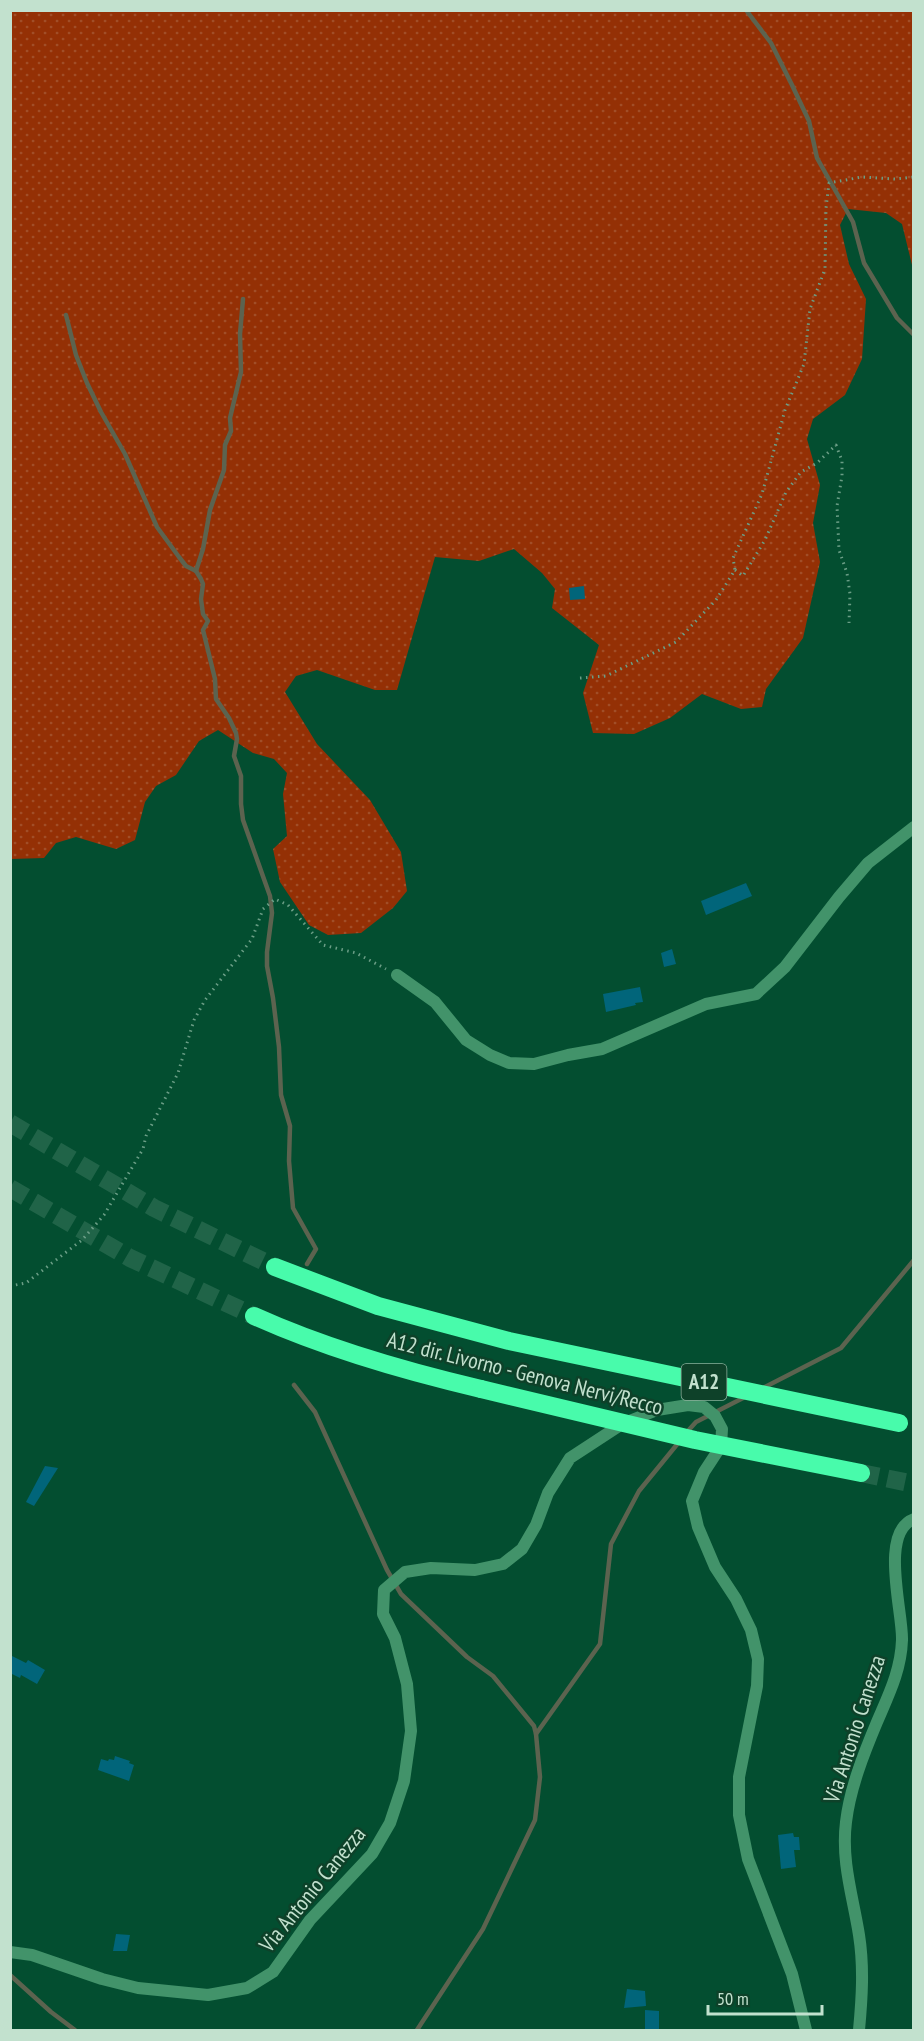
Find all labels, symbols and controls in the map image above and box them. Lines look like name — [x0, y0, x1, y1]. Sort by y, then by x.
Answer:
street label: A12 dir. Livorno - Genova Nervi/Recco — [384, 1325, 666, 1421]
road number: A12 — [682, 1364, 726, 1400]
street label: Via Antonio Canezza — [817, 1652, 891, 1807]
street label: Via Antonio Canezza — [252, 1820, 371, 1958]
scale bar — [708, 1978, 822, 2016]
text: 50 m — [717, 1987, 749, 2010]

